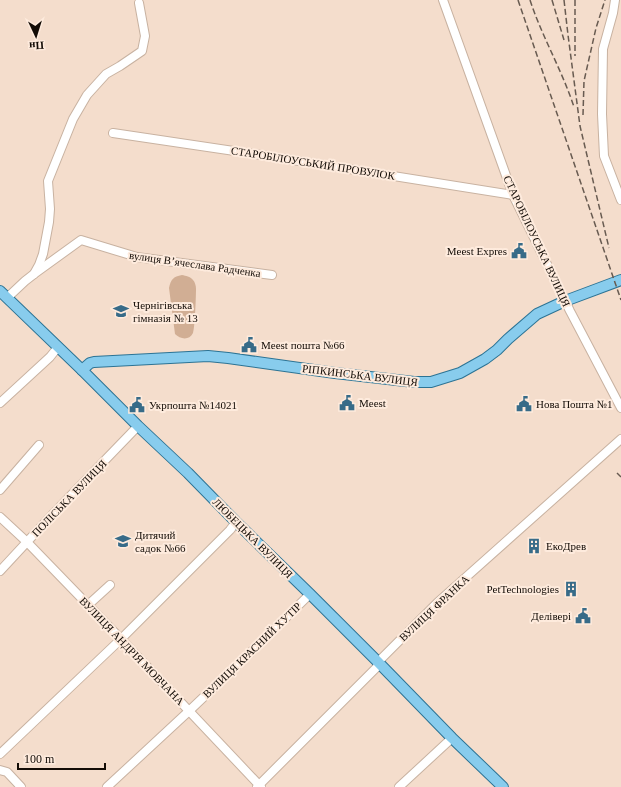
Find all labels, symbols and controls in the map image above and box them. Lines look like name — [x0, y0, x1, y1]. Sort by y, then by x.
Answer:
north arrow — [16, 16, 56, 56]
text: Пн — [28, 39, 45, 53]
street label: СТАРОБІЛОУСЬКИЙ ПРОВУЛОК — [230, 144, 396, 182]
street label: СТАРОБІЛОУСЬКА ВУЛИЦЯ — [501, 173, 573, 309]
public building icon: Meest Expres — [510, 242, 528, 260]
place label: Meest Expres — [447, 245, 507, 257]
street label: вулиця Вʼячеслава Радченка — [129, 249, 262, 279]
place label: Чернігівська гімназія № 13 — [133, 299, 198, 324]
school or university icon: Чернігівська гімназія № 13 — [112, 302, 130, 320]
public building icon: Meest пошта №66 — [240, 336, 258, 354]
place label: Meest пошта №66 — [261, 339, 345, 351]
street label: РІПКИНСЬКА ВУЛИЦЯ — [302, 362, 419, 388]
public building icon: Meest — [338, 394, 356, 412]
public building icon: Нова Пошта №1 — [515, 395, 533, 413]
public building icon: Укрпошта №14021 — [128, 396, 146, 414]
place label: Meest — [359, 397, 386, 409]
place label: Нова Пошта №1 — [536, 398, 613, 410]
place label: Укрпошта №14021 — [149, 399, 237, 411]
street label: ПОЛІСЬКА ВУЛИЦЯ — [29, 457, 109, 539]
street label: ЛЮБЕЦЬКА ВУЛИЦЯ — [211, 496, 296, 581]
place label: Дитячий садок №66 — [135, 529, 186, 554]
school or university icon: Дитячий садок №66 — [114, 532, 132, 550]
building icon: ЕкоДрев — [525, 537, 543, 555]
place label: ЕкоДрев — [546, 540, 586, 552]
street label: ВУЛИЦЯ ФРАНКА — [397, 573, 471, 643]
building icon: PetTechnologies — [562, 580, 580, 598]
place label: PetTechnologies — [486, 583, 559, 595]
street label: ВУЛИЦЯ АНДРІЯ МОВЧАНА — [77, 595, 187, 707]
street label: ВУЛИЦЯ КРАСНИЙ ХУТІР — [200, 600, 304, 700]
public building icon: Делівері — [574, 607, 592, 625]
place label: Делівері — [531, 610, 571, 622]
scale bar — [18, 745, 105, 771]
text: 100 m — [24, 752, 55, 766]

